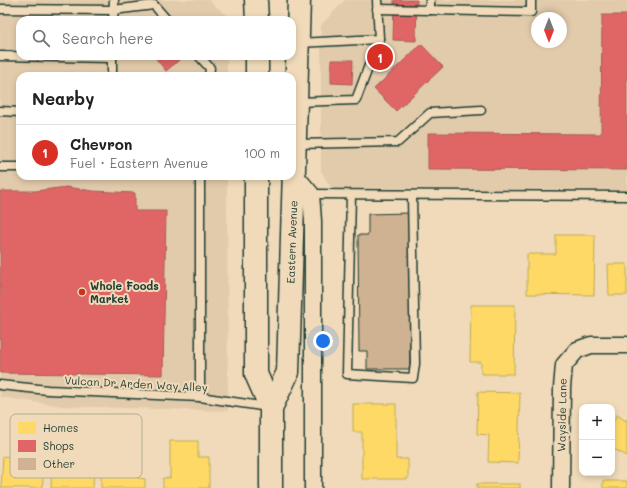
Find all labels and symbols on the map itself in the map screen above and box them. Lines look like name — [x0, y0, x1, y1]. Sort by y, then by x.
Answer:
north arrow — [531, 12, 567, 48]
pin: 1 — [367, 42, 393, 72]
street label: Eastern Avenue — [283, 200, 300, 284]
place label: Whole Foods Market — [90, 278, 159, 306]
marker: Whole Foods Market — [77, 287, 87, 297]
your location — [313, 331, 333, 351]
street label: Vulcan Dr Arden Way Alley — [64, 372, 208, 395]
street label: Wayside Lane — [553, 378, 570, 452]
legend — [10, 414, 142, 478]
text: Homes — [43, 420, 78, 435]
text: Shops — [43, 438, 74, 453]
text: Other — [43, 456, 75, 471]

